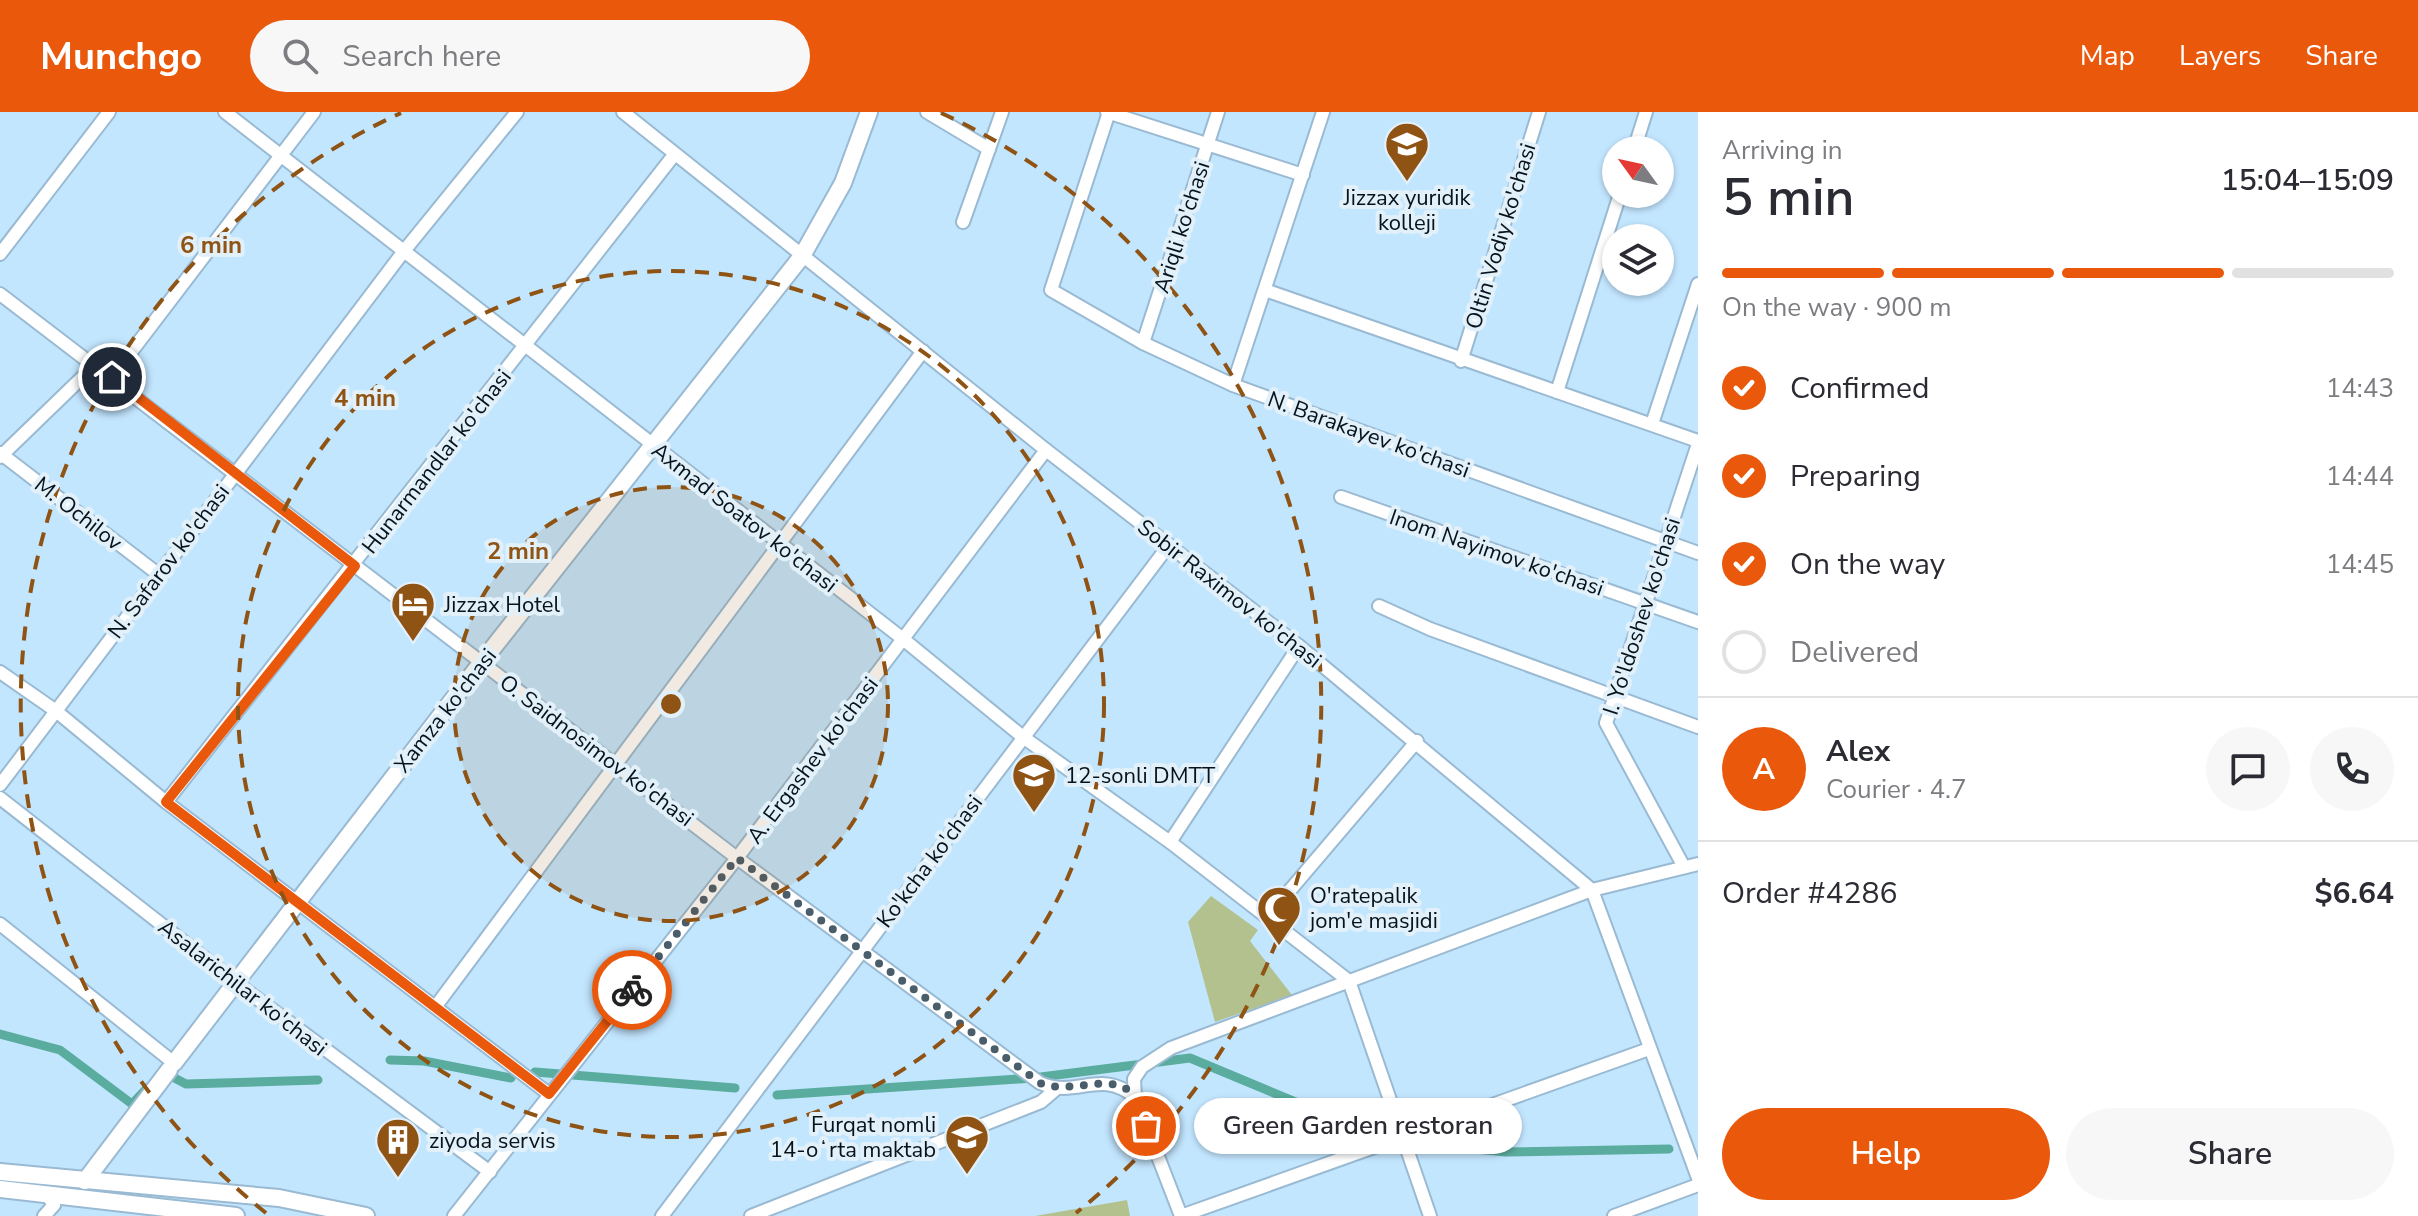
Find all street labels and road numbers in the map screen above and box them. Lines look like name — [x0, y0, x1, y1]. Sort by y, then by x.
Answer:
street label: Oltin Vodiy ko'chasi — [1458, 140, 1544, 333]
street label: Ariqli ko'chasi — [1147, 158, 1217, 297]
street label: Hunarmandlar ko'chasi — [355, 363, 518, 560]
street label: N. Barakayev ko'chasi — [1264, 384, 1474, 485]
street label: Axmad Soatov ko'chasi — [645, 436, 843, 600]
street label: M. Ochilov — [28, 470, 129, 558]
street label: N. Safarov ko'chasi — [101, 478, 237, 645]
street label: Inom Nayimov ko'chasi — [1386, 502, 1608, 604]
street label: Sobir Raximov ko'chasi — [1131, 512, 1328, 675]
street label: I. Yo'ldoshev ko'chasi — [1596, 514, 1688, 719]
street label: Xamza ko'chasi — [388, 642, 504, 779]
street label: O. Saidnosimov ko'chasi — [493, 668, 700, 834]
street label: A. Ergashev ko'chasi — [740, 671, 885, 850]
street label: Ko'kcha ko'chasi — [870, 789, 990, 934]
street label: Asalarichilar ko'chasi — [152, 912, 333, 1063]

